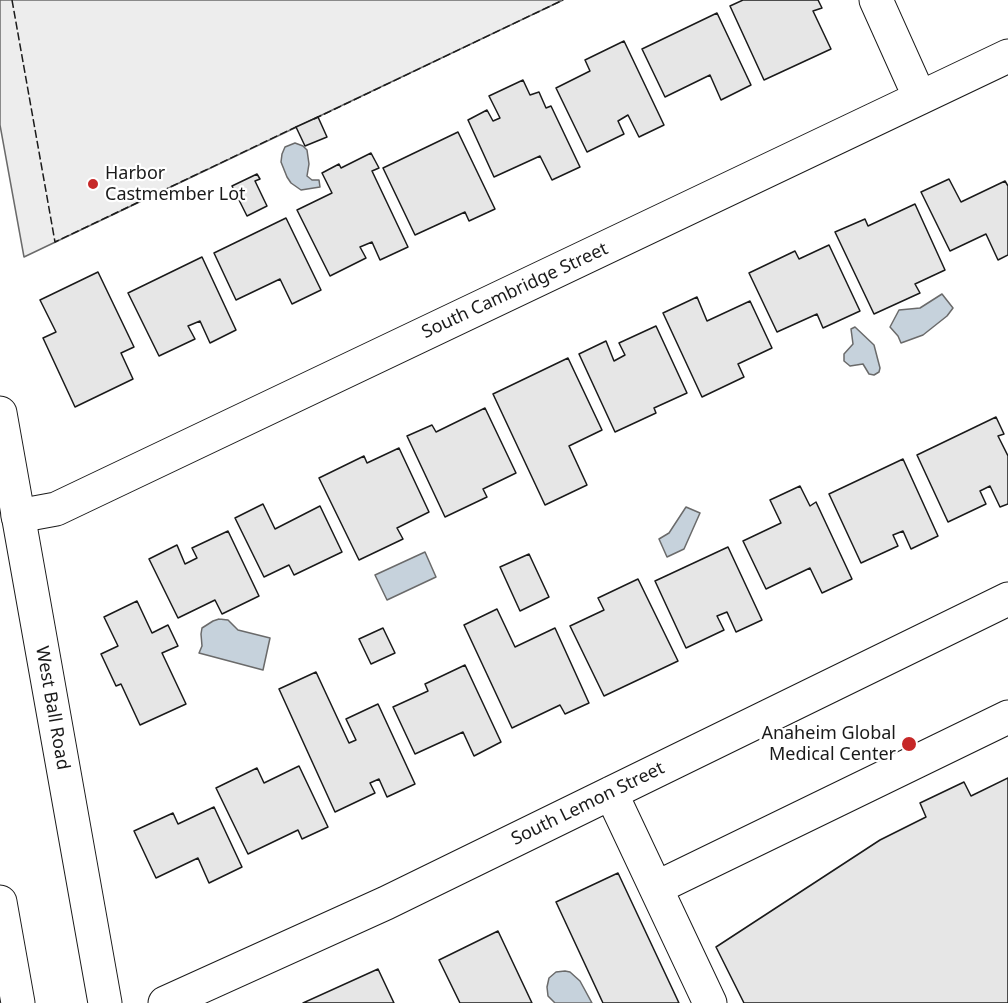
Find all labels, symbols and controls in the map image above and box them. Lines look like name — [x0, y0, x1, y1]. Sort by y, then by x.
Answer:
place label: Harbor Castmember Lot — [105, 163, 246, 206]
marker: Harbor Castmember Lot — [86, 177, 100, 191]
street label: South Cambridge Street — [419, 238, 611, 344]
street label: West Ball Road — [30, 644, 74, 772]
place label: Anaheim Global Medical Center — [761, 723, 896, 766]
marker: Anaheim Global Medical Center — [900, 735, 918, 753]
street label: South Lemon Street — [508, 758, 668, 850]

